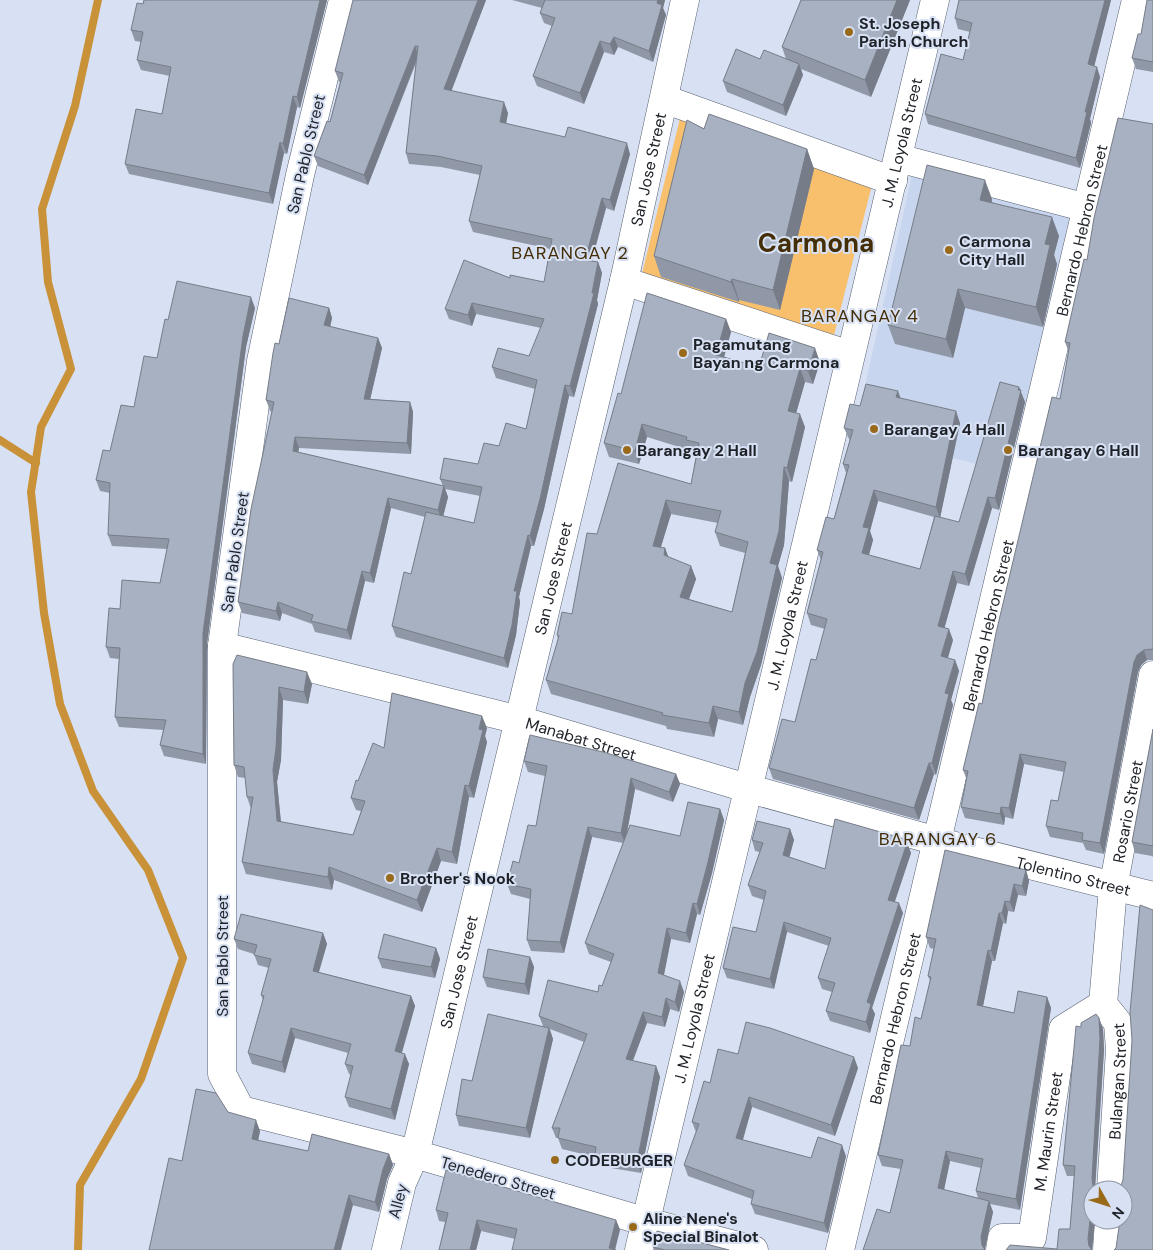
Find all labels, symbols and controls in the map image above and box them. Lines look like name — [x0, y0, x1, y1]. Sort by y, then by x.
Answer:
place label: St. Joseph Parish Church — [859, 13, 968, 52]
marker: St. Joseph Parish Church — [843, 26, 855, 38]
street label: J. M. Loyola Street — [876, 76, 927, 210]
street label: San Pablo Street — [282, 92, 330, 216]
street label: San Jose Street — [626, 110, 671, 228]
street label: Bernardo Hebron Street — [1051, 142, 1112, 318]
district label: Carmona — [758, 226, 874, 260]
place label: Carmona City Hall — [959, 231, 1031, 270]
district label: BARANGAY 2 — [511, 241, 629, 265]
marker: Carmona City Hall — [943, 244, 955, 256]
district label: BARANGAY 4 — [801, 304, 919, 328]
place label: Pagamutang Bayan ng Carmona — [693, 334, 839, 373]
marker: Pagamutang Bayan ng Carmona — [677, 347, 689, 359]
place label: Barangay 4 Hall — [884, 419, 1005, 440]
marker: Barangay 4 Hall — [868, 423, 880, 435]
place label: Barangay 2 Hall — [637, 440, 757, 461]
place label: Barangay 6 Hall — [1018, 440, 1139, 461]
marker: Barangay 2 Hall — [621, 444, 633, 456]
marker: Barangay 6 Hall — [1002, 444, 1014, 456]
street label: San Pablo Street — [216, 490, 254, 614]
street label: San Jose Street — [529, 519, 577, 637]
street label: Bernardo Hebron Street — [957, 537, 1018, 713]
street label: J. M. Loyola Street — [761, 558, 812, 692]
street label: Manabat Street — [523, 712, 639, 765]
street label: Rosario Street — [1107, 758, 1147, 864]
district label: BARANGAY 6 — [879, 827, 997, 851]
street label: Tolentino Street — [1014, 851, 1133, 900]
place label: Brother's Nook — [400, 868, 516, 889]
marker: Brother's Nook — [384, 872, 396, 884]
street label: San Pablo Street — [212, 895, 233, 1017]
street label: San Jose Street — [435, 913, 482, 1031]
street label: Bernardo Hebron Street — [864, 930, 925, 1106]
street label: J. M. Loyola Street — [668, 951, 719, 1085]
street label: Bulangan Street — [1104, 1022, 1131, 1140]
street label: M. Maurin Street — [1029, 1070, 1067, 1193]
place label: CODEBURGER — [565, 1150, 673, 1171]
street label: Tenedero Street — [438, 1152, 558, 1204]
marker: CODEBURGER — [549, 1154, 561, 1166]
north arrow — [1083, 1180, 1133, 1230]
street label: Alley — [383, 1181, 413, 1221]
text: N — [1108, 1204, 1128, 1223]
place label: Aline Nene's Special Binalot — [643, 1208, 759, 1247]
marker: Aline Nene's Special Binalot — [627, 1221, 639, 1233]

